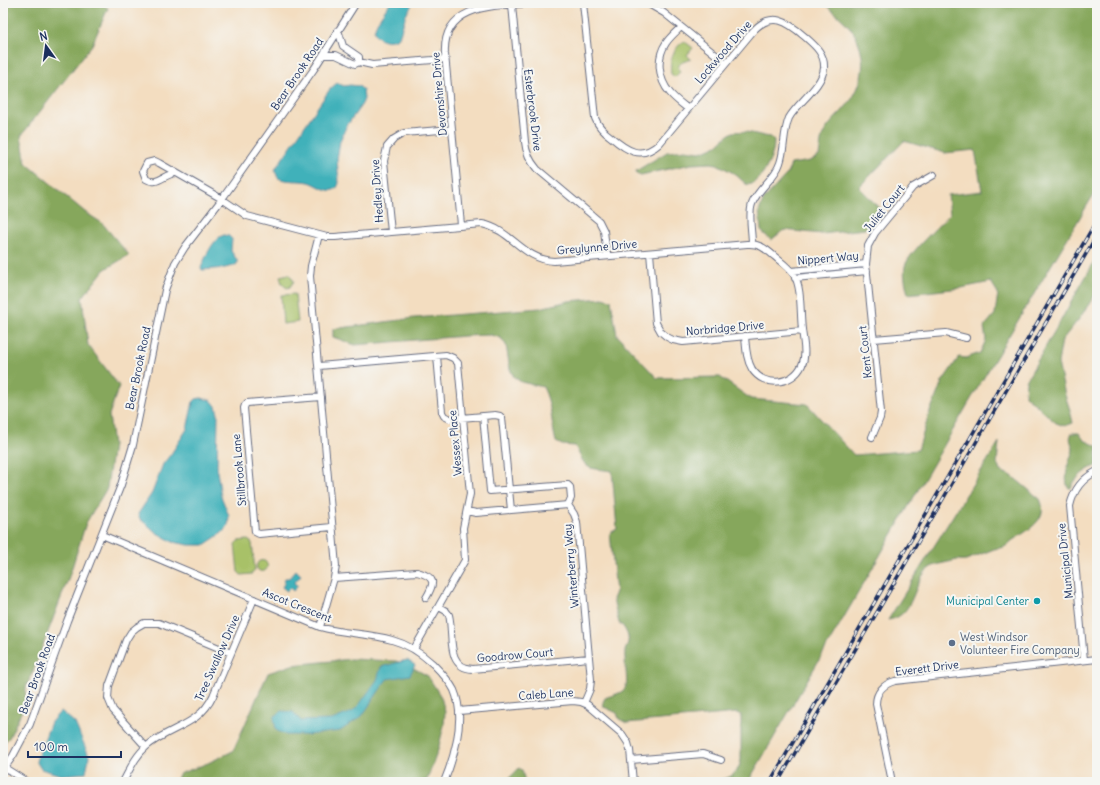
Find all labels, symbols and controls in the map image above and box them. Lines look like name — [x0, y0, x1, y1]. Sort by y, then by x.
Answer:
street label: Lockwood Drive — [692, 17, 754, 87]
north arrow — [26, 26, 66, 66]
text: N — [38, 29, 49, 44]
street label: Bear Brook Road — [268, 35, 327, 113]
street label: Devonshire Drive — [428, 51, 450, 137]
street label: Esterbrook Drive — [521, 68, 545, 152]
street label: Hedley Drive — [368, 159, 386, 223]
street label: Juliet Court — [861, 181, 908, 235]
street label: Greylynne Drive — [556, 237, 638, 257]
street label: Nippert Way — [797, 248, 859, 268]
street label: Norbridge Drive — [685, 318, 765, 338]
street label: Bear Brook Road — [122, 325, 154, 411]
street label: Kent Court — [855, 325, 875, 379]
street label: Wessex Place — [445, 409, 465, 477]
street label: Stillbrook Lane — [229, 433, 249, 507]
street label: Municipal Drive — [1054, 522, 1076, 599]
street label: Winterberry Way — [560, 523, 582, 609]
street label: Ascot Crescent — [260, 585, 334, 625]
place label: Municipal Center — [946, 594, 1030, 608]
marker: Municipal Center — [1032, 596, 1042, 606]
street label: Tree Swallow Drive — [192, 613, 242, 703]
place label: West Windsor Volunteer Fire Company — [960, 630, 1080, 657]
street label: Bear Brook Road — [16, 631, 58, 716]
marker: West Windsor Volunteer Fire Company — [947, 638, 957, 648]
street label: Goodrow Court — [476, 645, 554, 665]
street label: Everett Drive — [895, 657, 960, 679]
street label: Caleb Lane — [518, 685, 574, 703]
scale bar — [28, 733, 121, 759]
text: 100 m — [34, 739, 68, 754]

